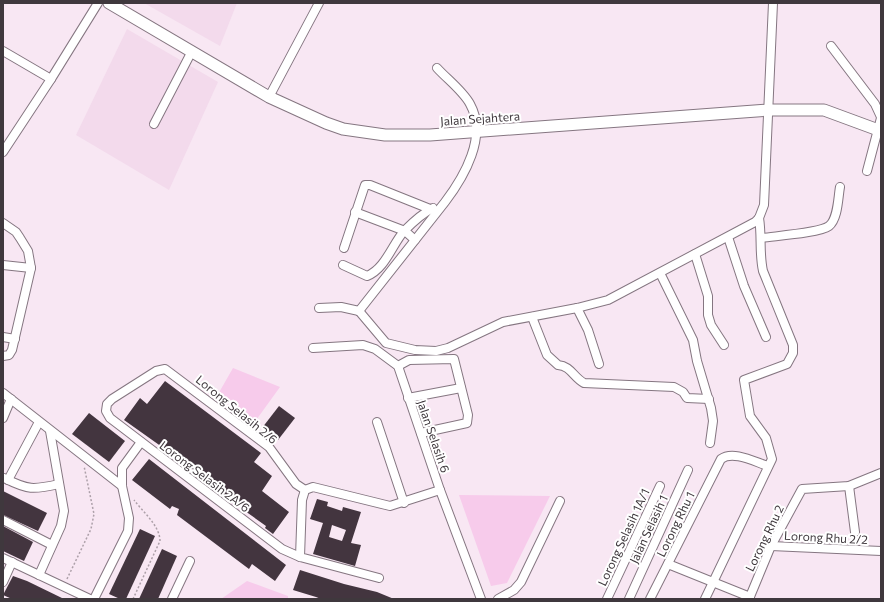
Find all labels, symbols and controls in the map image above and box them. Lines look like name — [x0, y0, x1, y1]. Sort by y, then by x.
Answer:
street label: Jalan Sejahtera — [440, 108, 520, 129]
street label: Lorong Selasih 2/6 — [193, 372, 281, 446]
street label: Jalan Selasih 6 — [414, 398, 453, 475]
street label: Lorong Selasih 2A/6 — [157, 438, 253, 514]
street label: Lorong Selasih 1A/1 — [594, 486, 652, 588]
street label: Lorong Rhu 1 — [653, 489, 697, 559]
street label: Jalan Selasih 1 — [626, 493, 671, 566]
street label: Lorong Rhu 2 — [742, 502, 786, 573]
street label: Lorong Rhu 2/2 — [784, 528, 869, 546]

